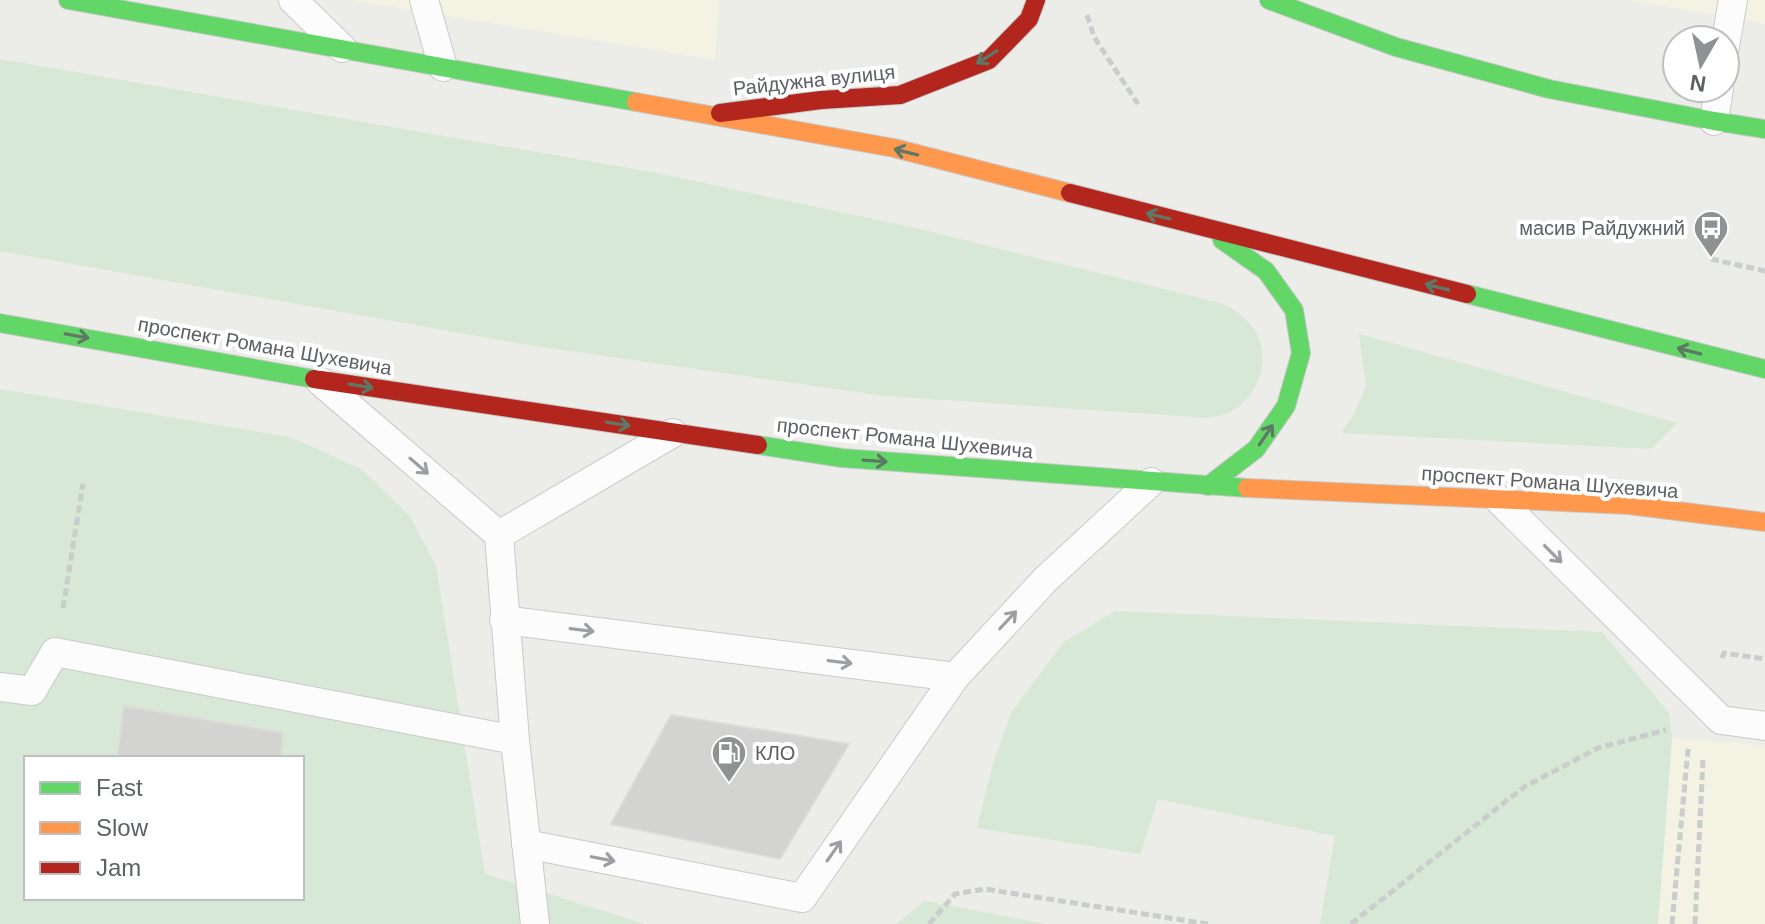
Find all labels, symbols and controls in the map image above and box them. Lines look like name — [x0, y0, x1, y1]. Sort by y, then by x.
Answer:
north arrow — [1661, 24, 1741, 104]
one-way arrow — [976, 49, 998, 66]
street label: Райдужна вулиця — [732, 61, 896, 99]
text: N — [1688, 70, 1708, 97]
one-way arrow — [894, 143, 920, 158]
one-way arrow — [1145, 208, 1171, 223]
bus stop icon: масив Райдужний — [1692, 209, 1730, 259]
place label: масив Райдужний — [1519, 217, 1685, 239]
one-way arrow — [1425, 279, 1451, 294]
street label: проспект Романа Шухевича — [136, 313, 395, 379]
one-way arrow — [64, 330, 89, 345]
one-way arrow — [1677, 343, 1703, 358]
one-way arrow — [347, 379, 373, 394]
street label: проспект Романа Шухевича — [776, 414, 1035, 462]
one-way arrow — [604, 417, 630, 432]
one-way arrow — [1258, 424, 1274, 446]
one-way arrow — [861, 454, 888, 469]
one-way arrow — [408, 457, 429, 475]
street label: проспект Романа Шухевича — [1421, 462, 1680, 502]
one-way arrow — [1543, 544, 1562, 563]
one-way arrow — [998, 610, 1017, 630]
one-way arrow — [568, 622, 594, 637]
one-way arrow — [826, 655, 852, 670]
fuel station icon: КЛО — [710, 734, 748, 784]
place label: КЛО — [755, 742, 795, 764]
legend — [24, 756, 304, 900]
text: Fast — [96, 774, 143, 801]
text: Slow — [96, 814, 149, 841]
one-way arrow — [826, 841, 842, 863]
one-way arrow — [590, 852, 615, 867]
text: Jam — [96, 854, 141, 881]

